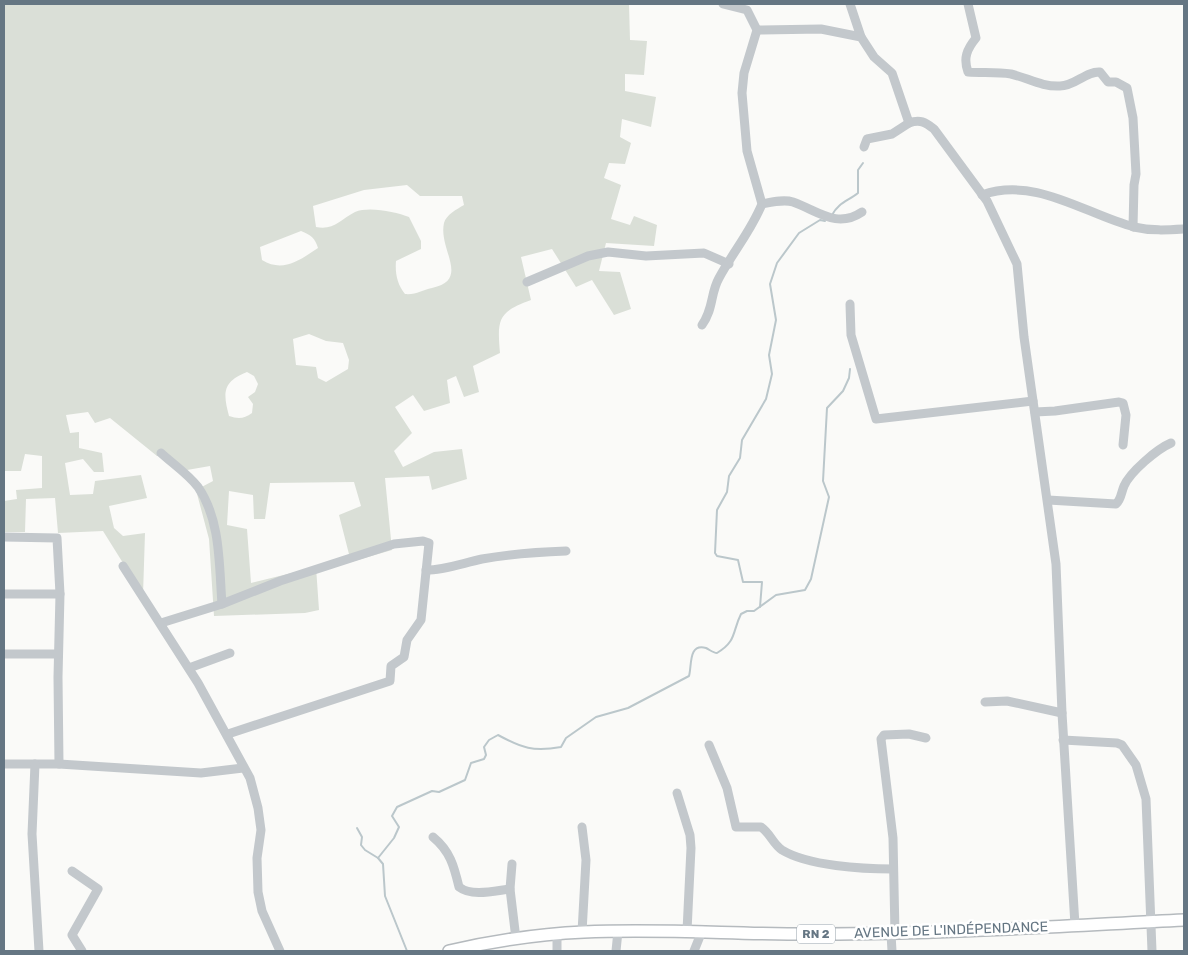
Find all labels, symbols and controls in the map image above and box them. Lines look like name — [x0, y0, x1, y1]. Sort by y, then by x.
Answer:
street label: AVENUE DE L'INDÉPENDANCE — [854, 917, 1048, 942]
road number: RN 2 — [797, 924, 835, 944]

